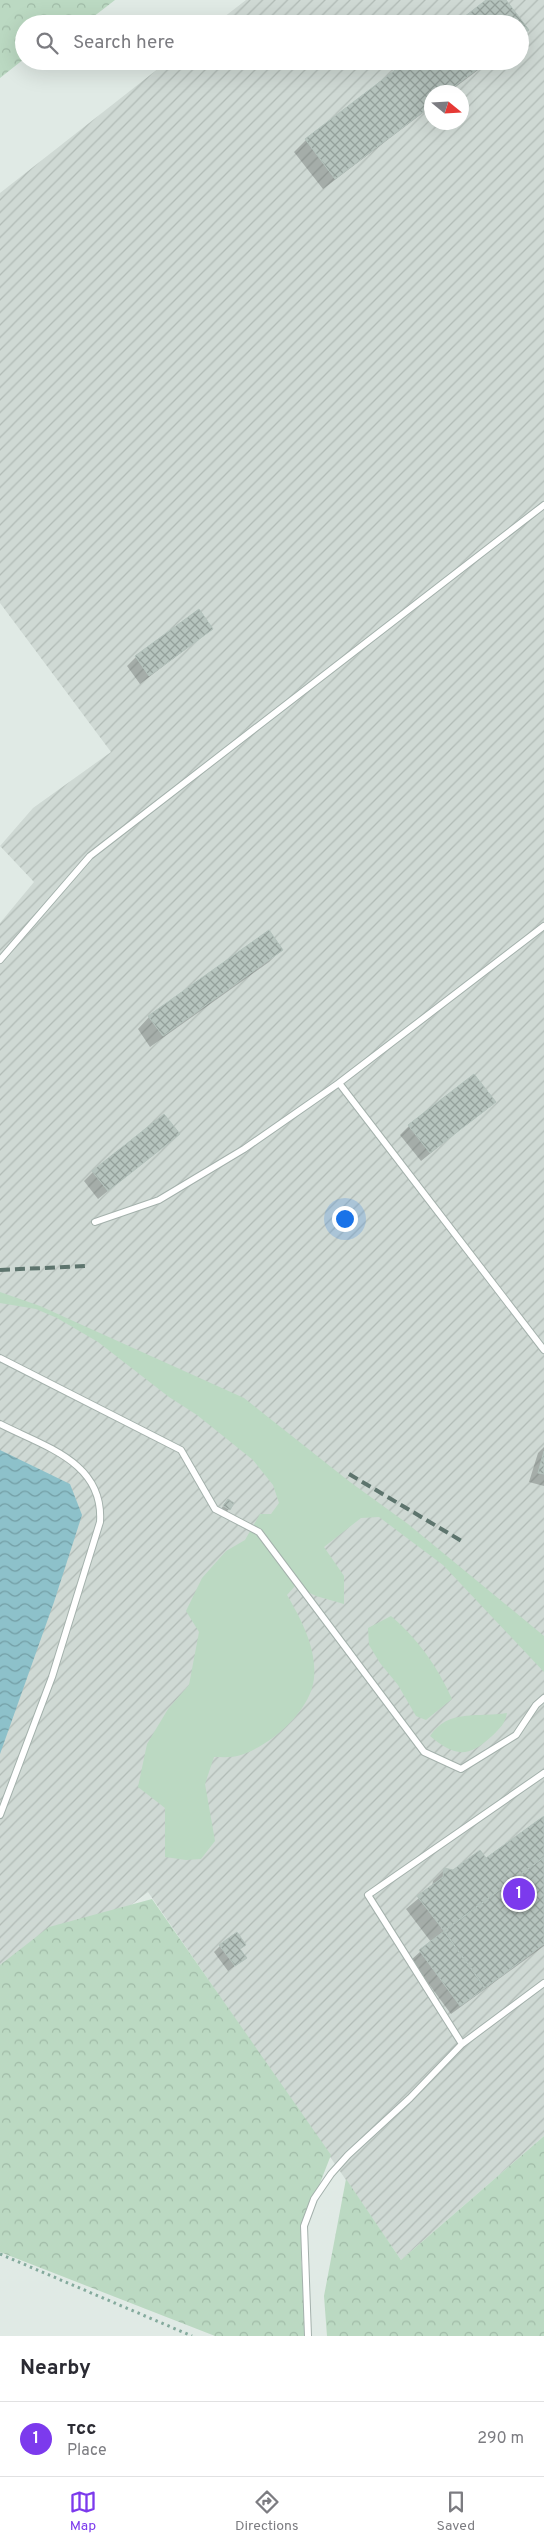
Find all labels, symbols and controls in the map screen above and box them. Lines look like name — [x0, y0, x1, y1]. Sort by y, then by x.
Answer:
search box — [15, 15, 529, 70]
icon: search — [33, 29, 61, 57]
text: Search here — [73, 31, 175, 55]
north arrow — [424, 85, 469, 130]
your location — [332, 1206, 358, 1232]
pin: 1 — [503, 1875, 535, 1913]
text: Nearby — [20, 2355, 91, 2382]
text: тсс — [67, 2417, 97, 2441]
text: 1 — [33, 2429, 39, 2449]
text: 290 m — [477, 2429, 524, 2449]
text: Place — [67, 2441, 107, 2461]
tab: Map — [69, 2488, 97, 2535]
tab: Directions — [235, 2488, 299, 2535]
tab: Saved — [437, 2488, 475, 2535]

